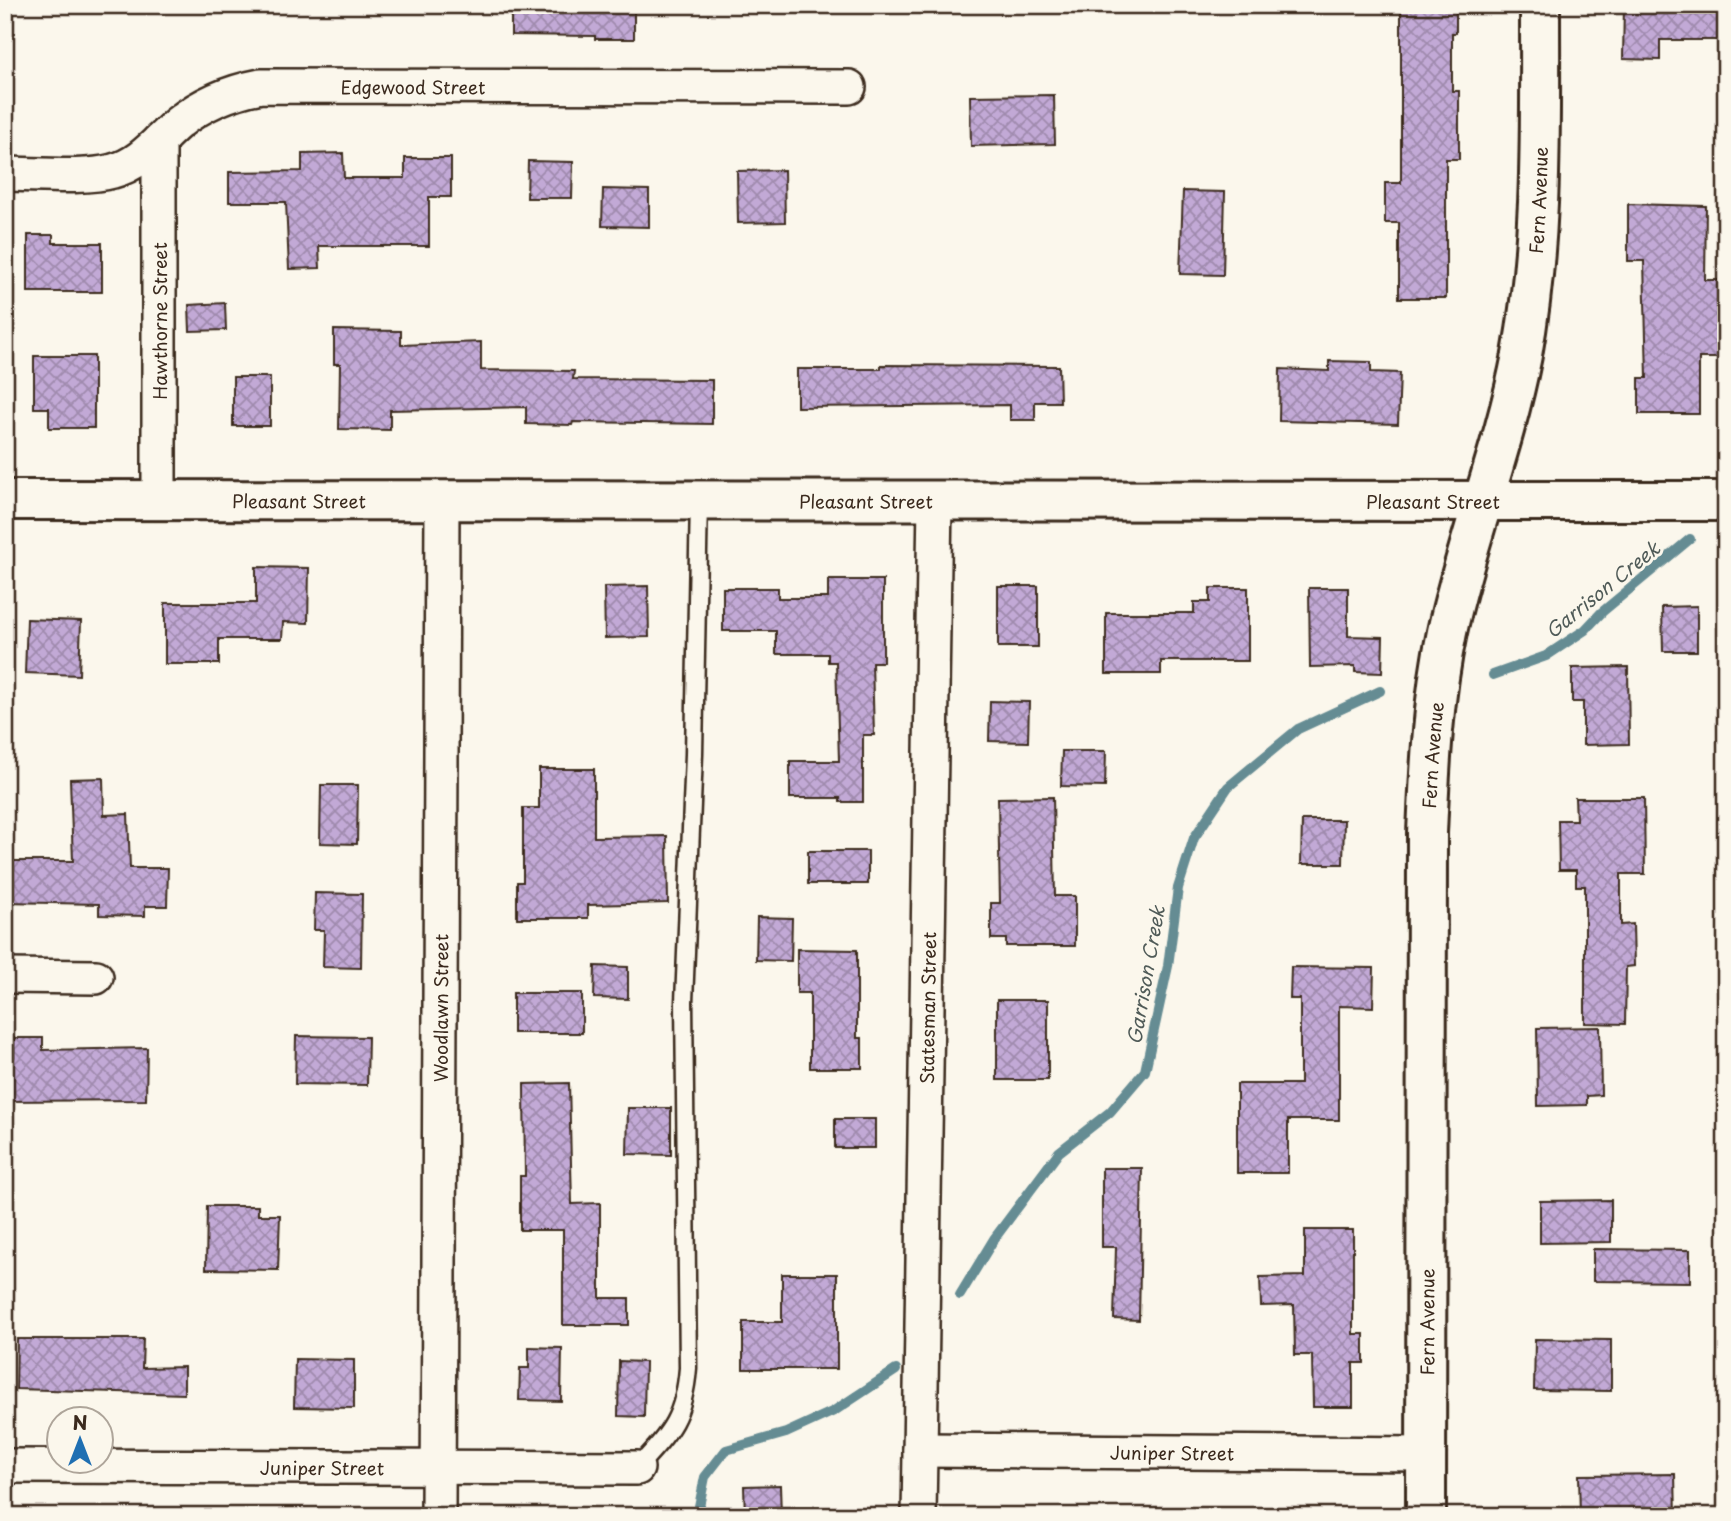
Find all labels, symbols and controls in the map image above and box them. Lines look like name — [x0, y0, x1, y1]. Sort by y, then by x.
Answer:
street label: Edgewood Street — [341, 73, 486, 100]
street label: Fern Avenue — [1521, 146, 1553, 255]
street label: Hawthorne Street — [146, 242, 173, 400]
street label: Pleasant Street — [232, 487, 366, 514]
street label: Pleasant Street — [799, 487, 933, 514]
street label: Pleasant Street — [1366, 487, 1500, 514]
water label: Garrison Creek — [1539, 533, 1666, 644]
street label: Fern Avenue — [1415, 700, 1449, 809]
water label: Garrison Creek — [1119, 902, 1171, 1047]
street label: Statesman Street — [912, 932, 942, 1084]
street label: Woodlawn Street — [426, 934, 454, 1082]
street label: Fern Avenue — [1413, 1268, 1440, 1376]
north arrow — [46, 1406, 116, 1476]
text: N — [72, 1408, 88, 1436]
street label: Juniper Street — [1110, 1438, 1234, 1466]
street label: Juniper Street — [260, 1453, 384, 1481]

